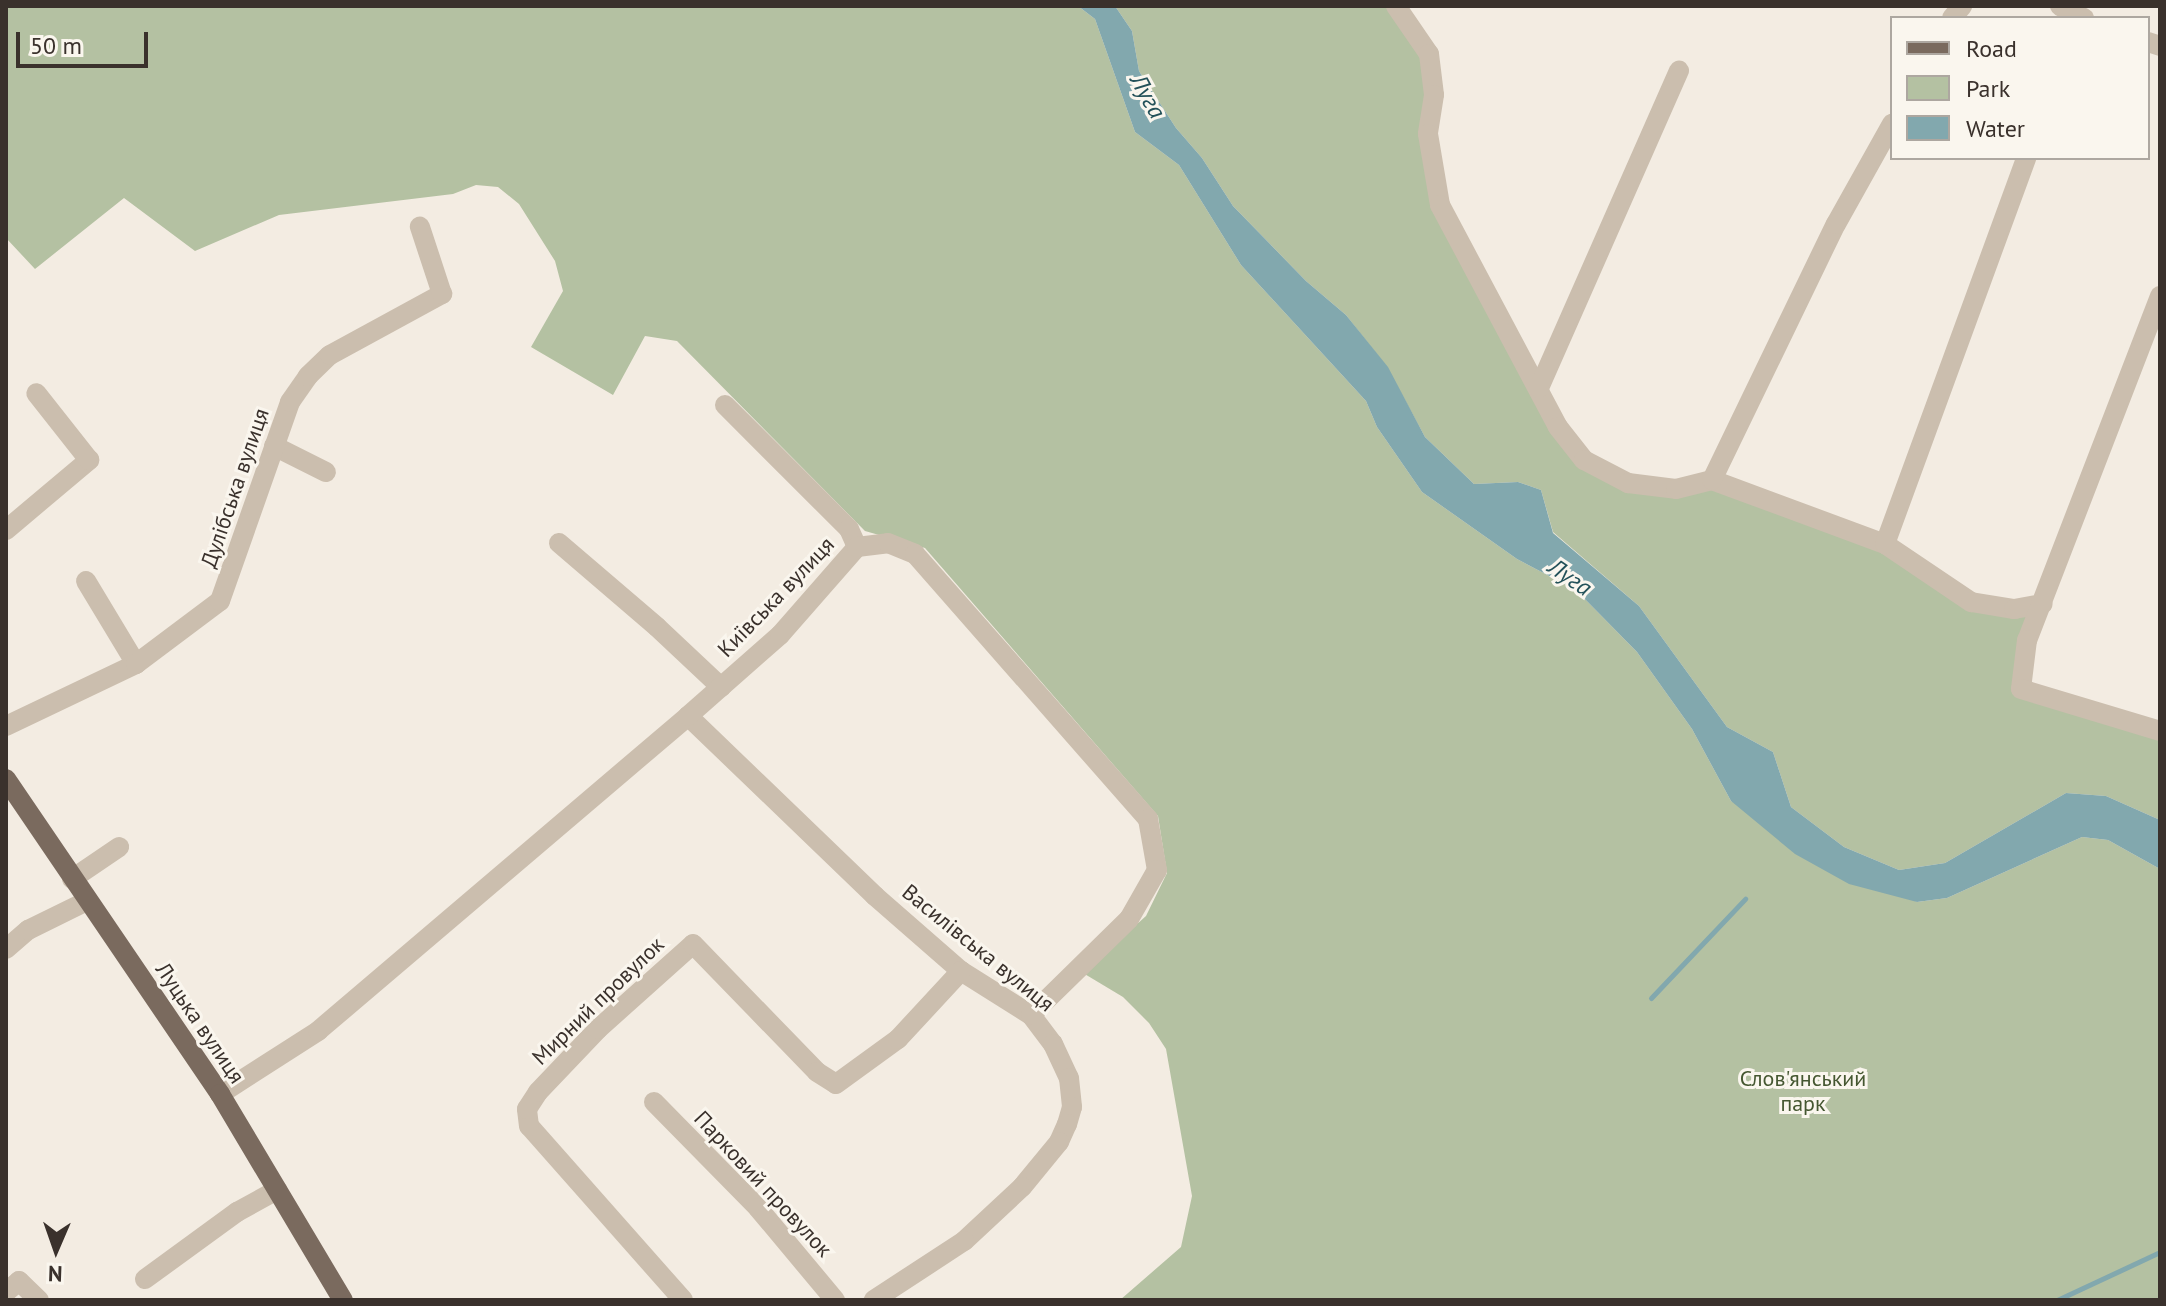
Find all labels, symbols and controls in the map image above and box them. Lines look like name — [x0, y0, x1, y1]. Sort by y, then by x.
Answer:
scale bar — [20, 16, 152, 66]
legend — [1890, 16, 2150, 160]
text: 50 m — [30, 30, 82, 61]
text: Road — [1966, 33, 2017, 64]
water label: Луга — [1124, 69, 1172, 123]
text: Park — [1966, 73, 2010, 104]
text: Water — [1966, 113, 2025, 144]
street label: Дулібська вулиця — [195, 405, 275, 571]
street label: Київська вулиця — [712, 532, 840, 662]
water label: Луга — [1543, 552, 1597, 602]
street label: Василівська вулиця — [897, 879, 1059, 1017]
street label: Мирний провулок — [527, 931, 669, 1071]
street label: Луцька вулиця — [150, 958, 250, 1088]
park label: Слов'янський парк — [1740, 1065, 1866, 1116]
street label: Парковий провулок — [689, 1106, 837, 1262]
north arrow — [16, 1210, 96, 1290]
text: N — [47, 1260, 63, 1288]

